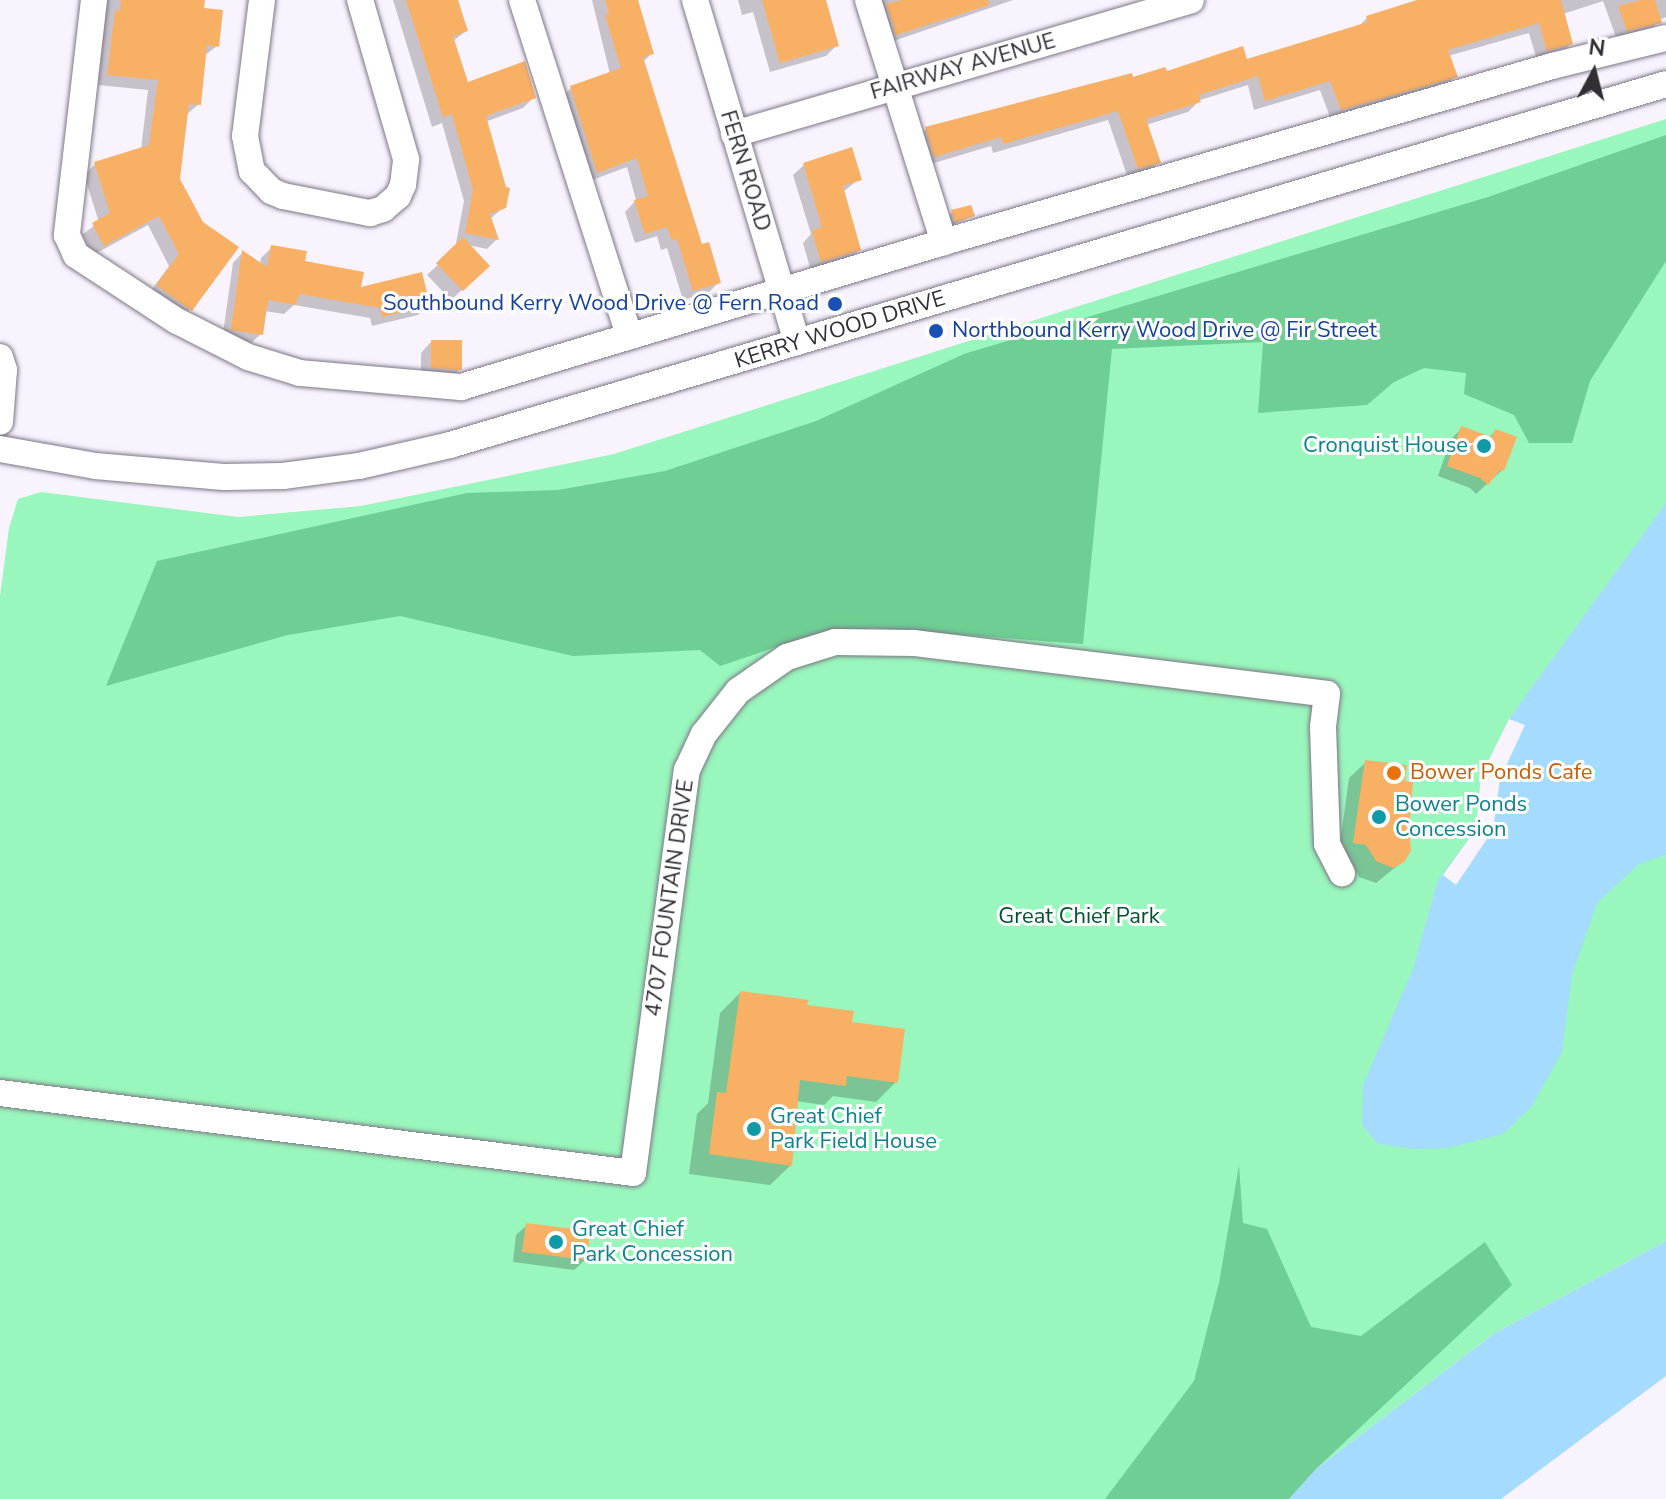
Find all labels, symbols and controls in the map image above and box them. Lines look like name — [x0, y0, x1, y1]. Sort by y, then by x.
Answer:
street label: FAIRWAY AVENUE — [867, 28, 1059, 106]
north arrow — [1554, 32, 1634, 112]
text: N — [1587, 32, 1607, 64]
street label: FERN ROAD — [714, 107, 776, 235]
street label: KERRY WOOD DRIVE — [731, 285, 949, 375]
place label: Southbound Kerry Wood Drive @ Fern Road — [383, 291, 819, 317]
marker: Southbound Kerry Wood Drive @ Fern Road — [826, 295, 844, 313]
place label: Northbound Kerry Wood Drive @ Fir Street — [952, 318, 1377, 344]
marker: Northbound Kerry Wood Drive @ Fir Street — [927, 322, 945, 340]
place label: Cronquist House — [1303, 433, 1468, 459]
marker: Cronquist House — [1475, 437, 1493, 455]
place label: Bower Ponds Cafe — [1410, 760, 1593, 786]
marker: Bower Ponds Cafe — [1385, 764, 1403, 782]
street label: 4707 FOUNTAIN DRIVE — [640, 778, 700, 1018]
place label: Bower Ponds Concession — [1395, 791, 1527, 842]
marker: Bower Ponds Concession — [1370, 808, 1388, 826]
park label: Great Chief Park — [998, 904, 1160, 930]
place label: Great Chief Park Field House — [770, 1103, 937, 1154]
marker: Great Chief Park Field House — [745, 1120, 763, 1138]
place label: Great Chief Park Concession — [572, 1216, 733, 1268]
marker: Great Chief Park Concession — [547, 1233, 565, 1251]

